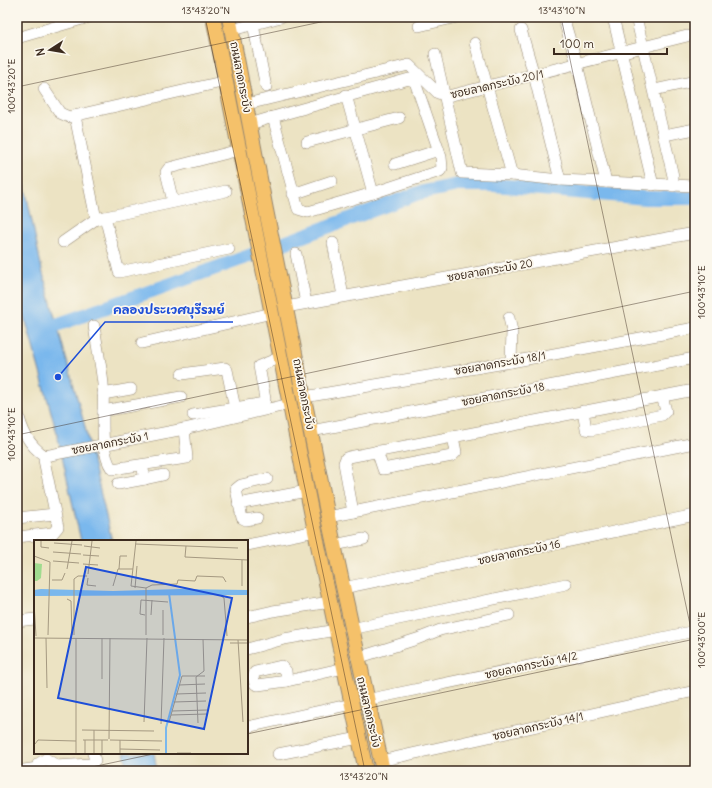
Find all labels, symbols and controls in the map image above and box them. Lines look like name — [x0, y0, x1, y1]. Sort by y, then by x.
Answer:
text: 13°43'20"N — [182, 4, 230, 17]
text: 13°43'10"N — [538, 4, 586, 17]
north arrow — [30, 30, 70, 70]
scale bar — [554, 30, 667, 56]
text: 100 m — [560, 36, 594, 51]
street label: ถนนลาดกระบัง — [227, 40, 255, 114]
text: N — [33, 47, 48, 57]
text: 100°43'20"E — [5, 58, 18, 113]
street label: ซอยลาดกระบัง 20/1 — [449, 66, 545, 102]
street label: ซอยลาดกระบัง 20 — [446, 256, 534, 284]
text: 100°43'10"E — [695, 265, 708, 319]
callout: คลองประเวศบุรีรมย์ — [105, 298, 233, 322]
text: คลองประเวศบุรีรมย์ — [113, 302, 225, 319]
street label: ซอยลาดกระบัง 18/1 — [453, 348, 547, 378]
street label: ถนนลาดกระบัง — [290, 357, 318, 431]
street label: ซอยลาดกระบัง 18 — [460, 379, 546, 409]
text: 100°43'10"E — [5, 407, 18, 461]
street label: ซอยลาดกระบัง 1 — [70, 429, 150, 457]
street label: ซอยลาดกระบัง 16 — [476, 536, 562, 568]
inset map — [34, 540, 248, 754]
text: 100°43'00"E — [695, 612, 708, 668]
street label: ซอยลาดกระบัง 14/2 — [483, 648, 579, 682]
street label: ถนนลาดกระบัง — [354, 675, 384, 749]
street label: ซอยลาดกระบัง 14/1 — [491, 709, 585, 743]
text: 13°43'20"N — [340, 770, 388, 783]

